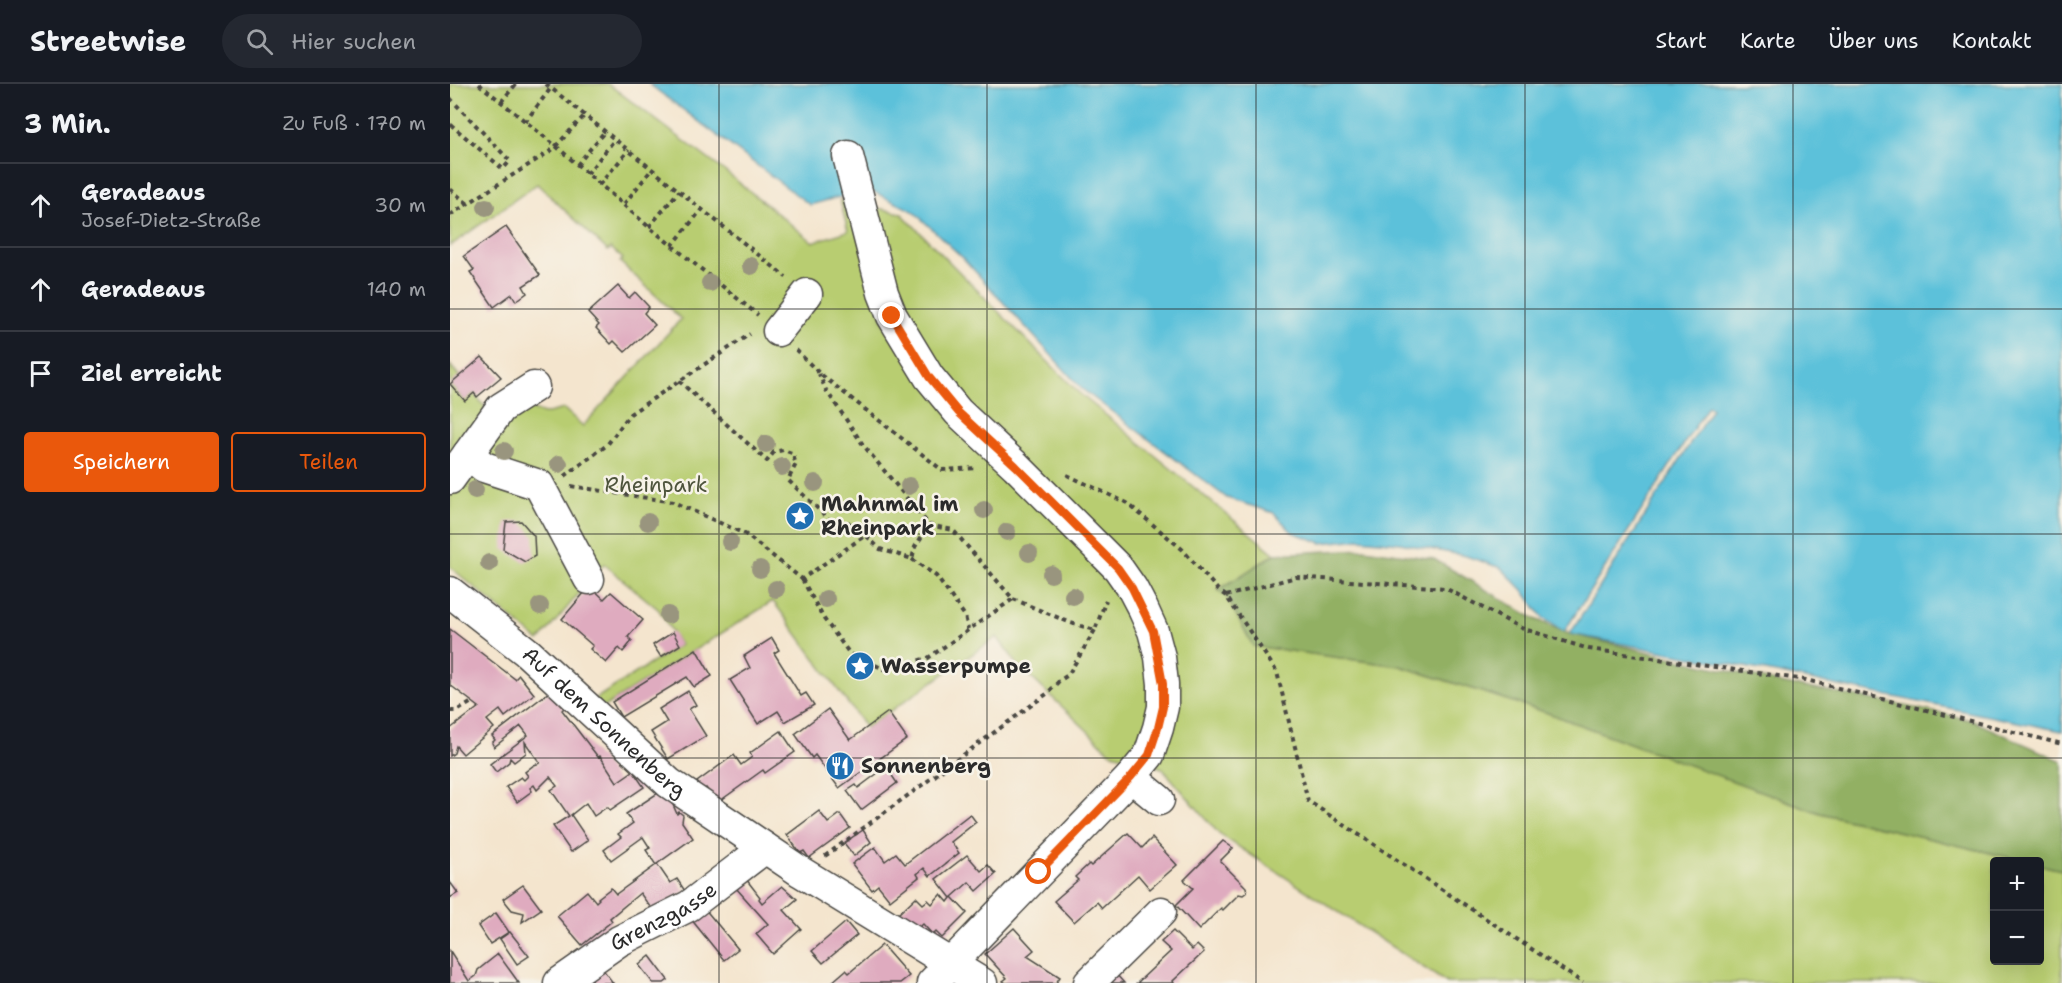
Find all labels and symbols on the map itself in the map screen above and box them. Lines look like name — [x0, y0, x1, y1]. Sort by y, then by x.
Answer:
route end — [878, 302, 904, 328]
park label: Rheinpark — [604, 471, 708, 499]
place label: Mahnmal im Rheinpark — [821, 490, 958, 542]
place icon: Mahnmal im Rheinpark — [784, 500, 816, 532]
street label: Auf dem Sonnenberg — [516, 641, 691, 804]
place icon: Wasserpumpe — [844, 650, 876, 682]
place label: Wasserpumpe — [881, 652, 1031, 680]
restaurant icon: Sonnenberg — [824, 750, 856, 782]
place label: Sonnenberg — [861, 752, 991, 780]
route start — [1025, 858, 1051, 884]
street label: Grenzgasse — [604, 876, 723, 957]

